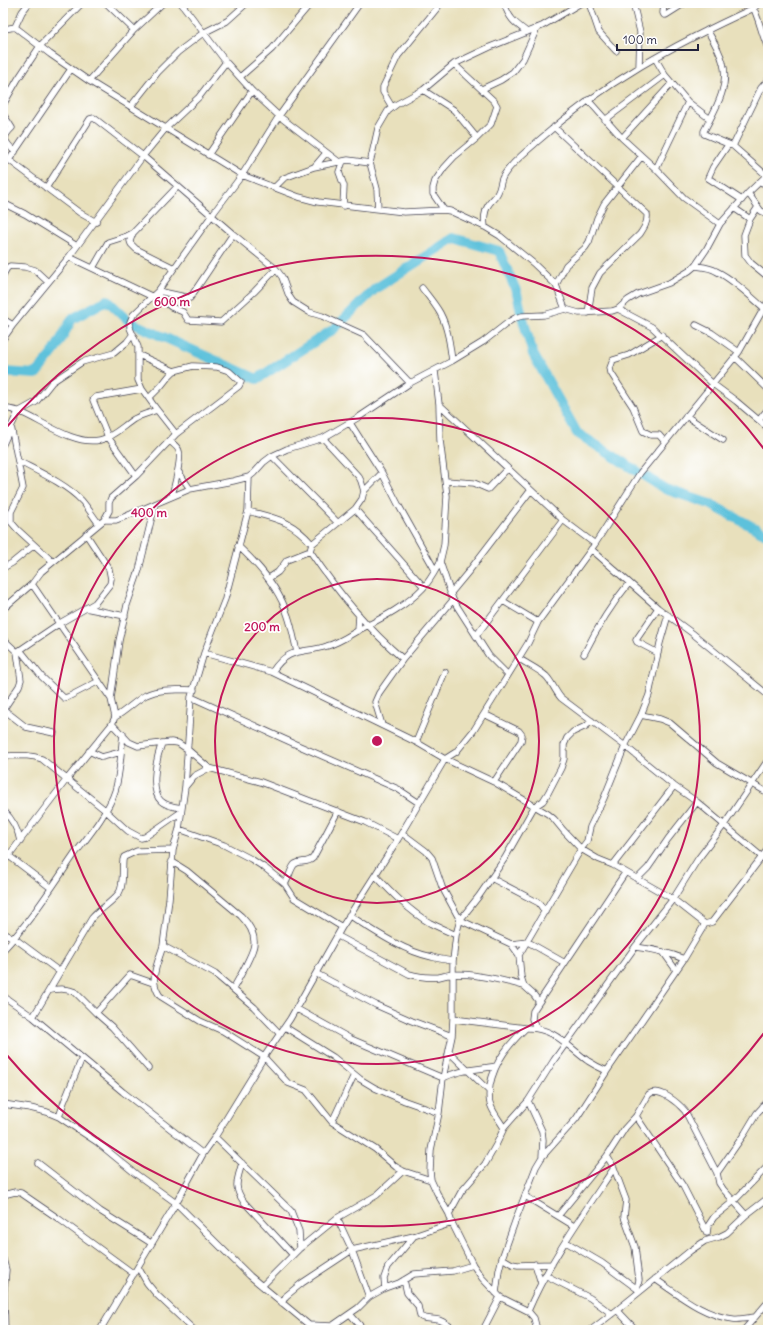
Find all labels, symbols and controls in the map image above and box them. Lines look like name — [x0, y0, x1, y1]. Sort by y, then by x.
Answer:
scale bar — [617, 26, 698, 52]
text: 100 m — [623, 32, 657, 47]
text: 600 m — [154, 294, 191, 309]
text: 400 m — [131, 505, 168, 520]
text: 200 m — [244, 619, 280, 634]
centre of rings — [370, 734, 384, 748]

